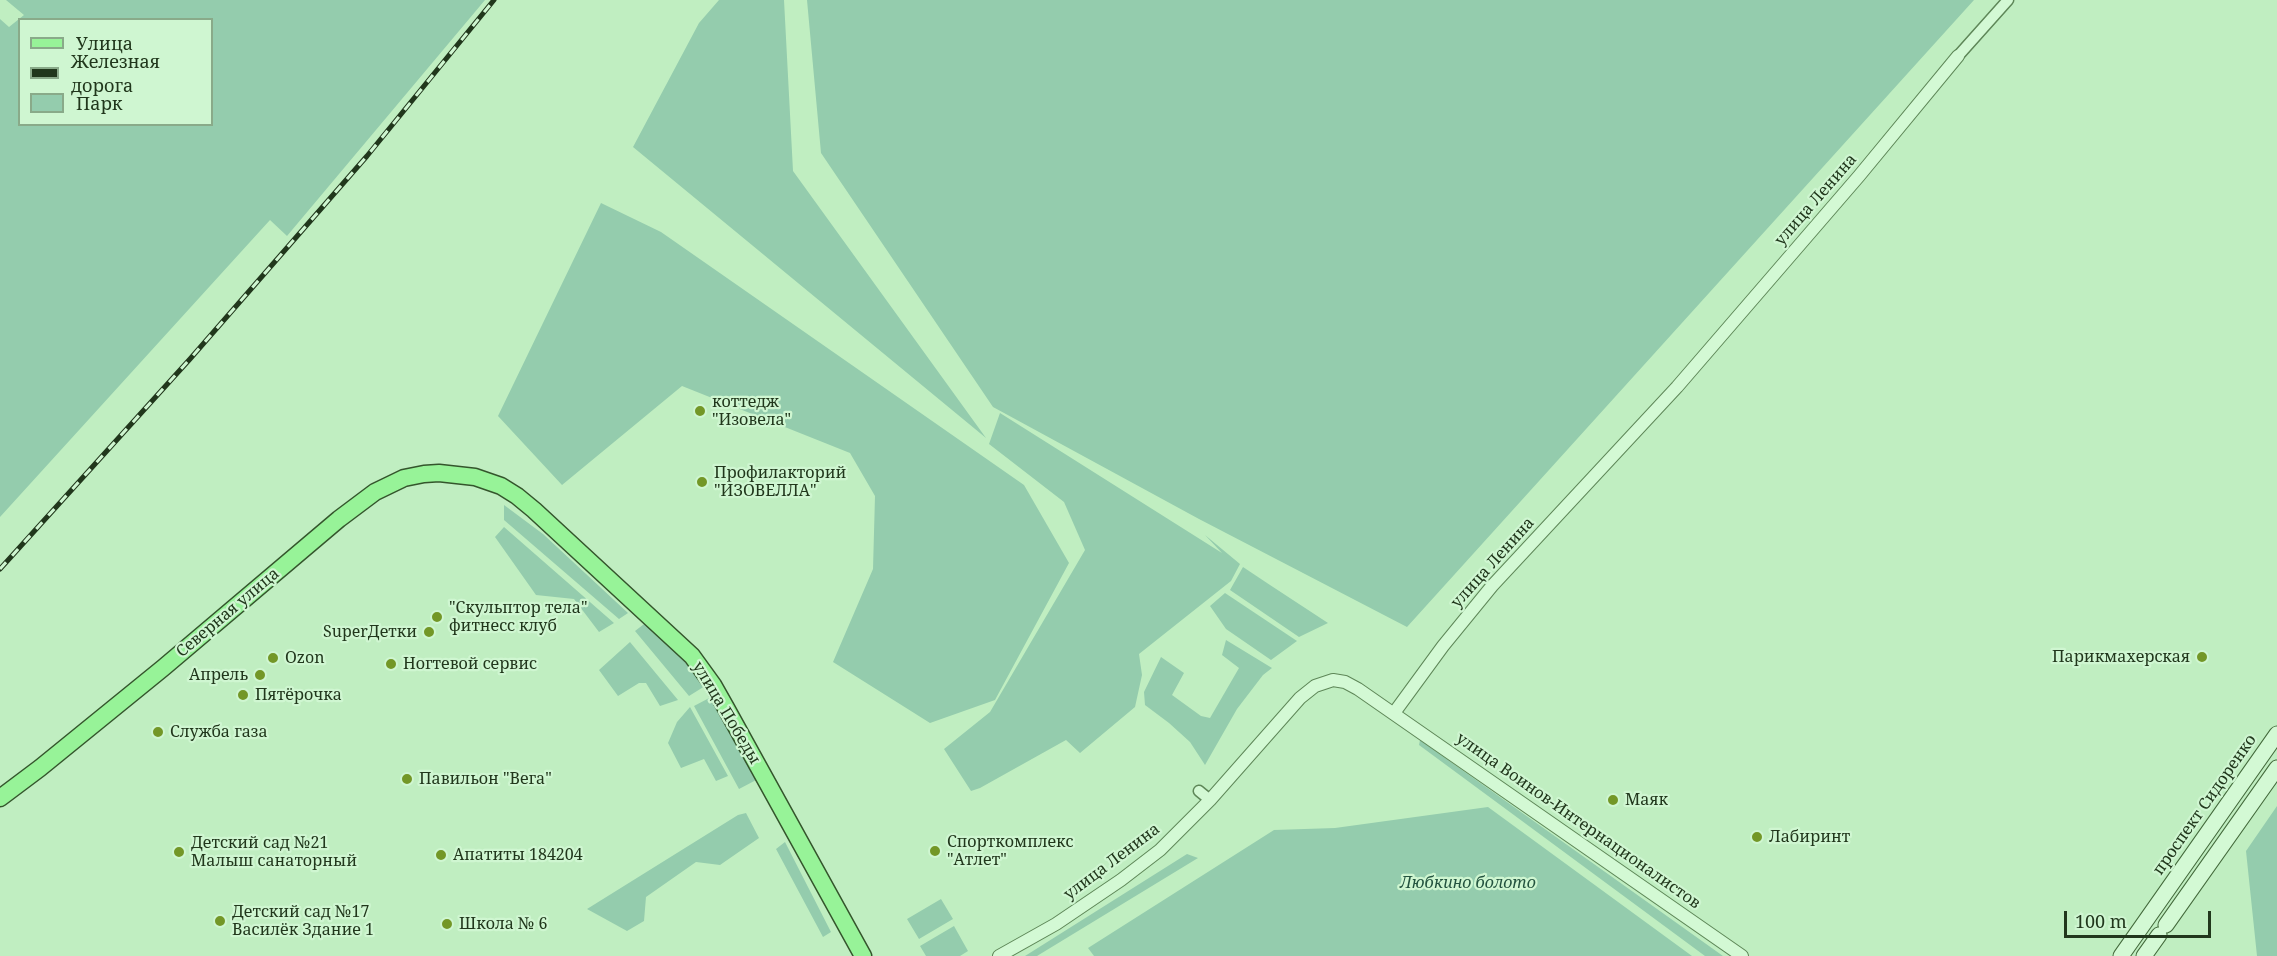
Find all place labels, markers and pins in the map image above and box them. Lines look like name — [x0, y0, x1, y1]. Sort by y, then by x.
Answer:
place label: коттедж "Изовела" — [712, 392, 791, 430]
marker: коттедж "Изовела" — [693, 404, 707, 418]
place label: Профилакторий "ИЗОВЕЛЛА" — [714, 463, 846, 501]
marker: Профилакторий "ИЗОВЕЛЛА" — [695, 475, 709, 489]
place label: "Скульптор тела" фитнесс клуб — [449, 598, 587, 636]
marker: "Скульптор тела" фитнесс клуб — [430, 610, 444, 624]
place label: SuperДетки — [323, 622, 417, 642]
marker: SuperДетки — [422, 625, 436, 639]
place label: Парикмахерская — [2052, 647, 2190, 667]
place label: Ozon — [285, 648, 325, 668]
marker: Парикмахерская — [2195, 650, 2209, 664]
marker: Ozon — [266, 651, 280, 665]
place label: Ногтевой сервис — [403, 654, 537, 674]
marker: Ногтевой сервис — [384, 657, 398, 671]
place label: Апрель — [189, 665, 248, 685]
marker: Апрель — [253, 668, 267, 682]
place label: Пятёрочка — [255, 685, 342, 705]
marker: Пятёрочка — [236, 688, 250, 702]
place label: Служба газа — [170, 722, 268, 742]
marker: Служба газа — [151, 725, 165, 739]
place label: Павильон "Вега" — [419, 769, 552, 789]
marker: Павильон "Вега" — [400, 772, 414, 786]
place label: Маяк — [1625, 790, 1668, 810]
marker: Маяк — [1606, 793, 1620, 807]
place label: Лабиринт — [1769, 827, 1850, 847]
marker: Лабиринт — [1750, 830, 1764, 844]
place label: Спорткомплекс "Атлет" — [947, 832, 1073, 870]
place label: Детский сад №21 Малыш санаторный — [191, 833, 357, 871]
marker: Спорткомплекс "Атлет" — [928, 844, 942, 858]
marker: Детский сад №21 Малыш санаторный — [172, 845, 186, 859]
place label: Апатиты 184204 — [453, 845, 583, 865]
marker: Апатиты 184204 — [434, 848, 448, 862]
place label: Детский сад №17 Василёк Здание 1 — [232, 902, 374, 940]
marker: Детский сад №17 Василёк Здание 1 — [213, 914, 227, 928]
place label: Школа № 6 — [459, 914, 547, 934]
marker: Школа № 6 — [440, 917, 454, 931]

